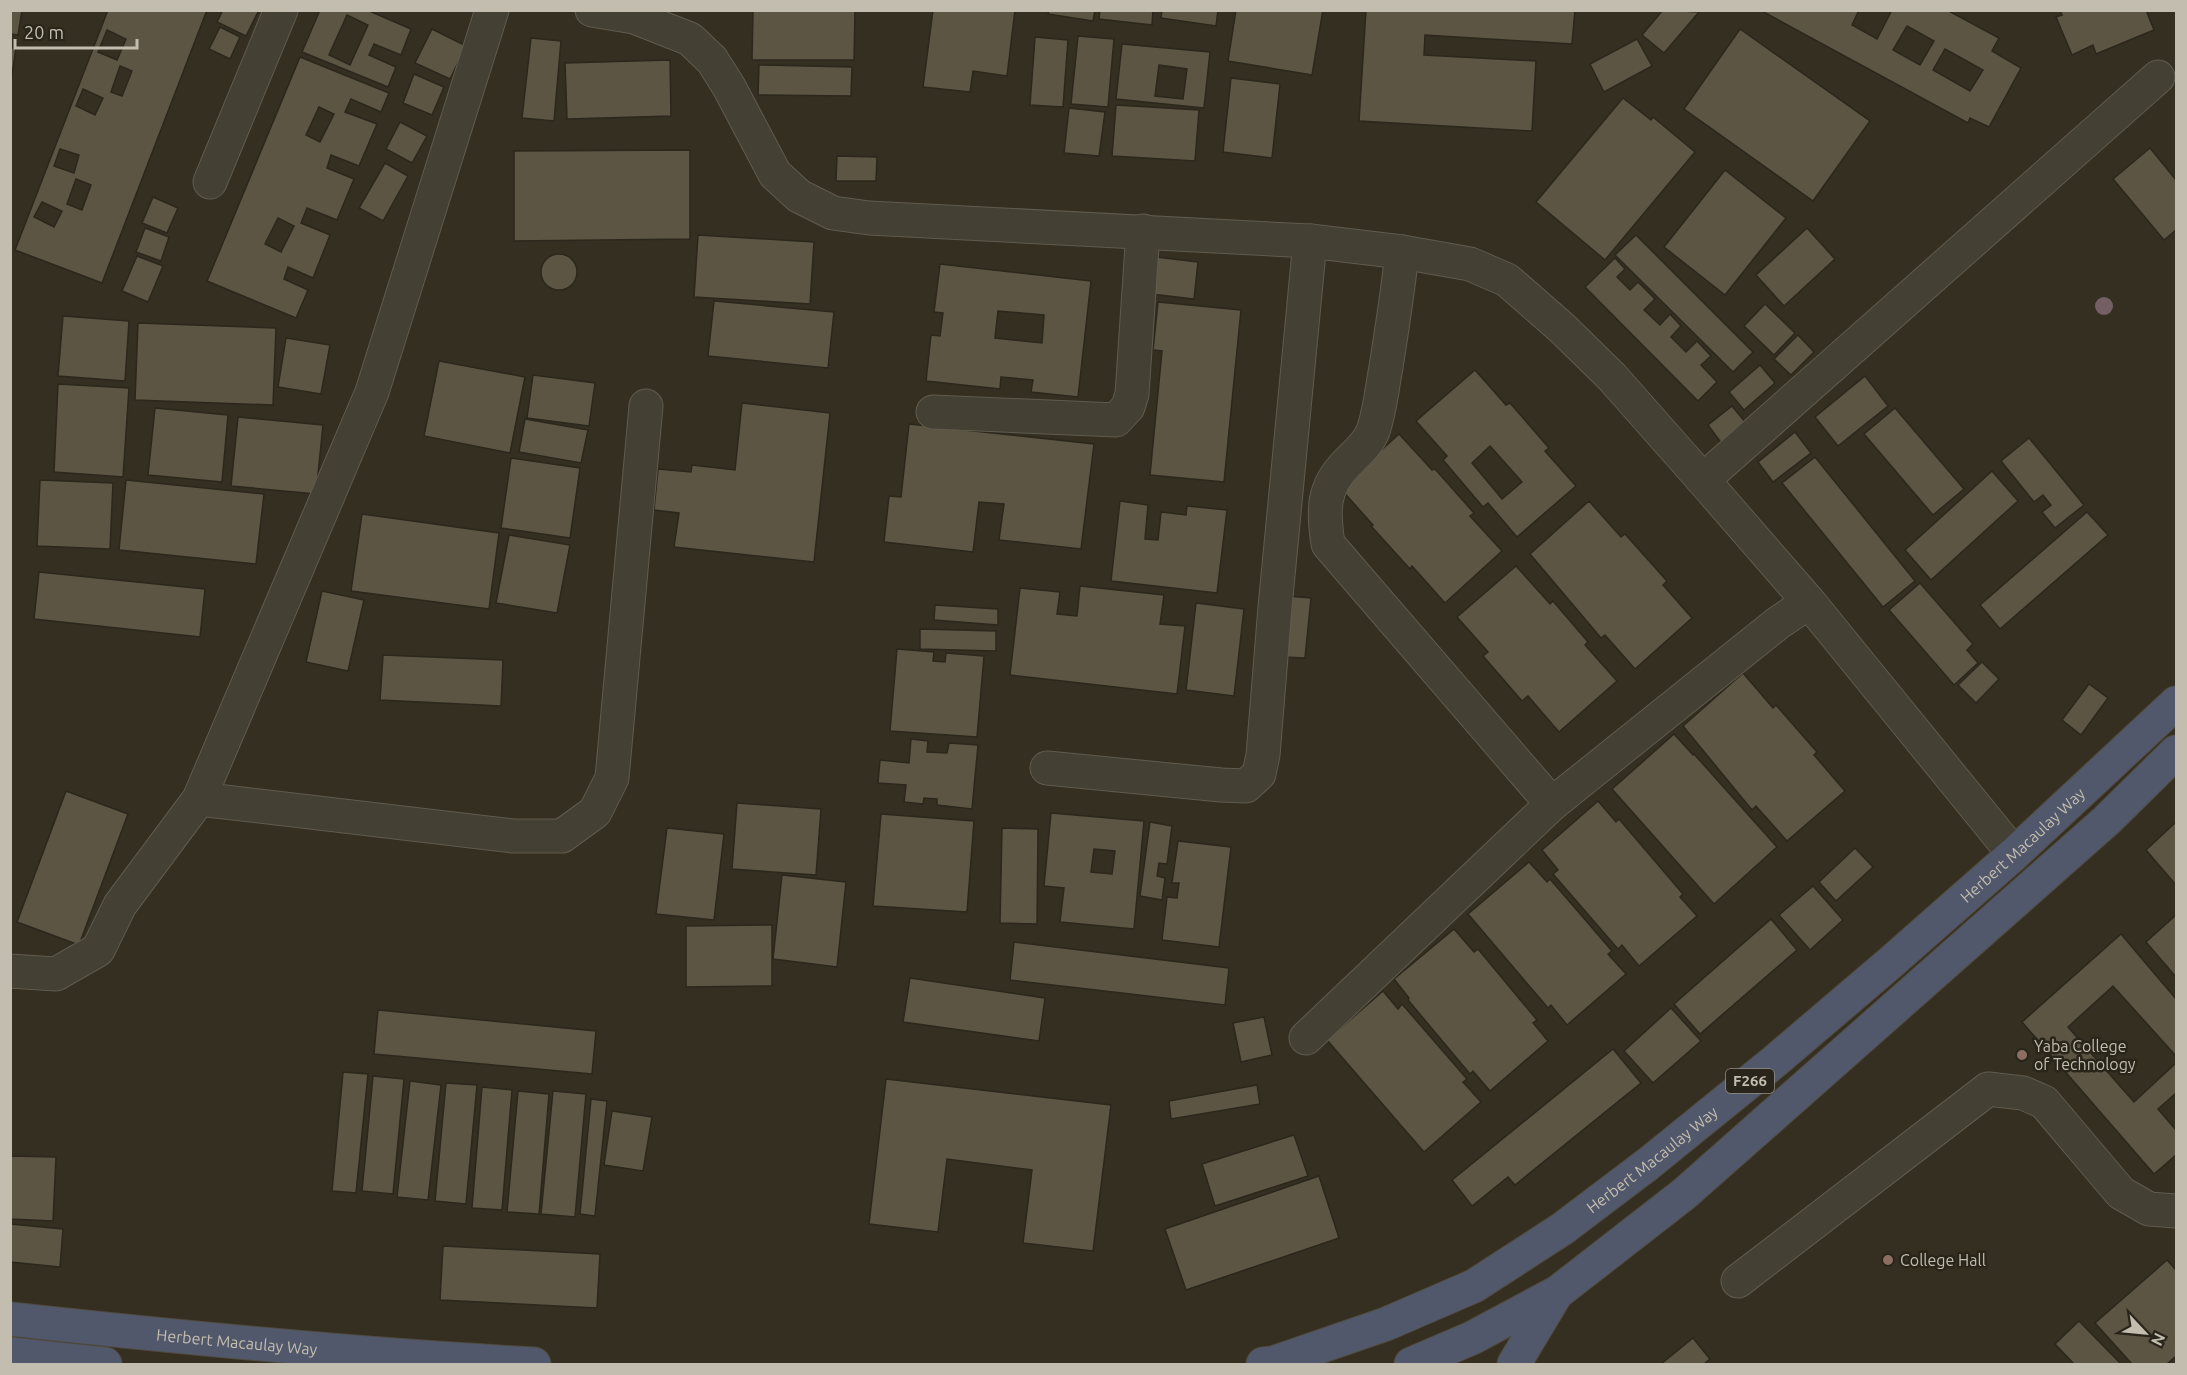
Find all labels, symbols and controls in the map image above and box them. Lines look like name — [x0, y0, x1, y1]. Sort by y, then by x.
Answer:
scale bar — [15, 12, 136, 50]
text: 20 m — [24, 22, 64, 42]
street label: Herbert Macaulay Way — [1957, 784, 2088, 906]
place label: Yaba College of Technology — [2034, 1037, 2136, 1073]
marker: Yaba College of Technology — [2015, 1048, 2029, 1062]
road number: F266 — [1726, 1069, 1774, 1093]
street label: Herbert Macaulay Way — [1583, 1102, 1721, 1216]
place label: College Hall — [1900, 1251, 1986, 1269]
marker: College Hall — [1881, 1253, 1895, 1267]
north arrow — [2115, 1303, 2175, 1363]
street label: Herbert Macaulay Way — [156, 1325, 318, 1358]
text: N — [2148, 1330, 2169, 1349]

